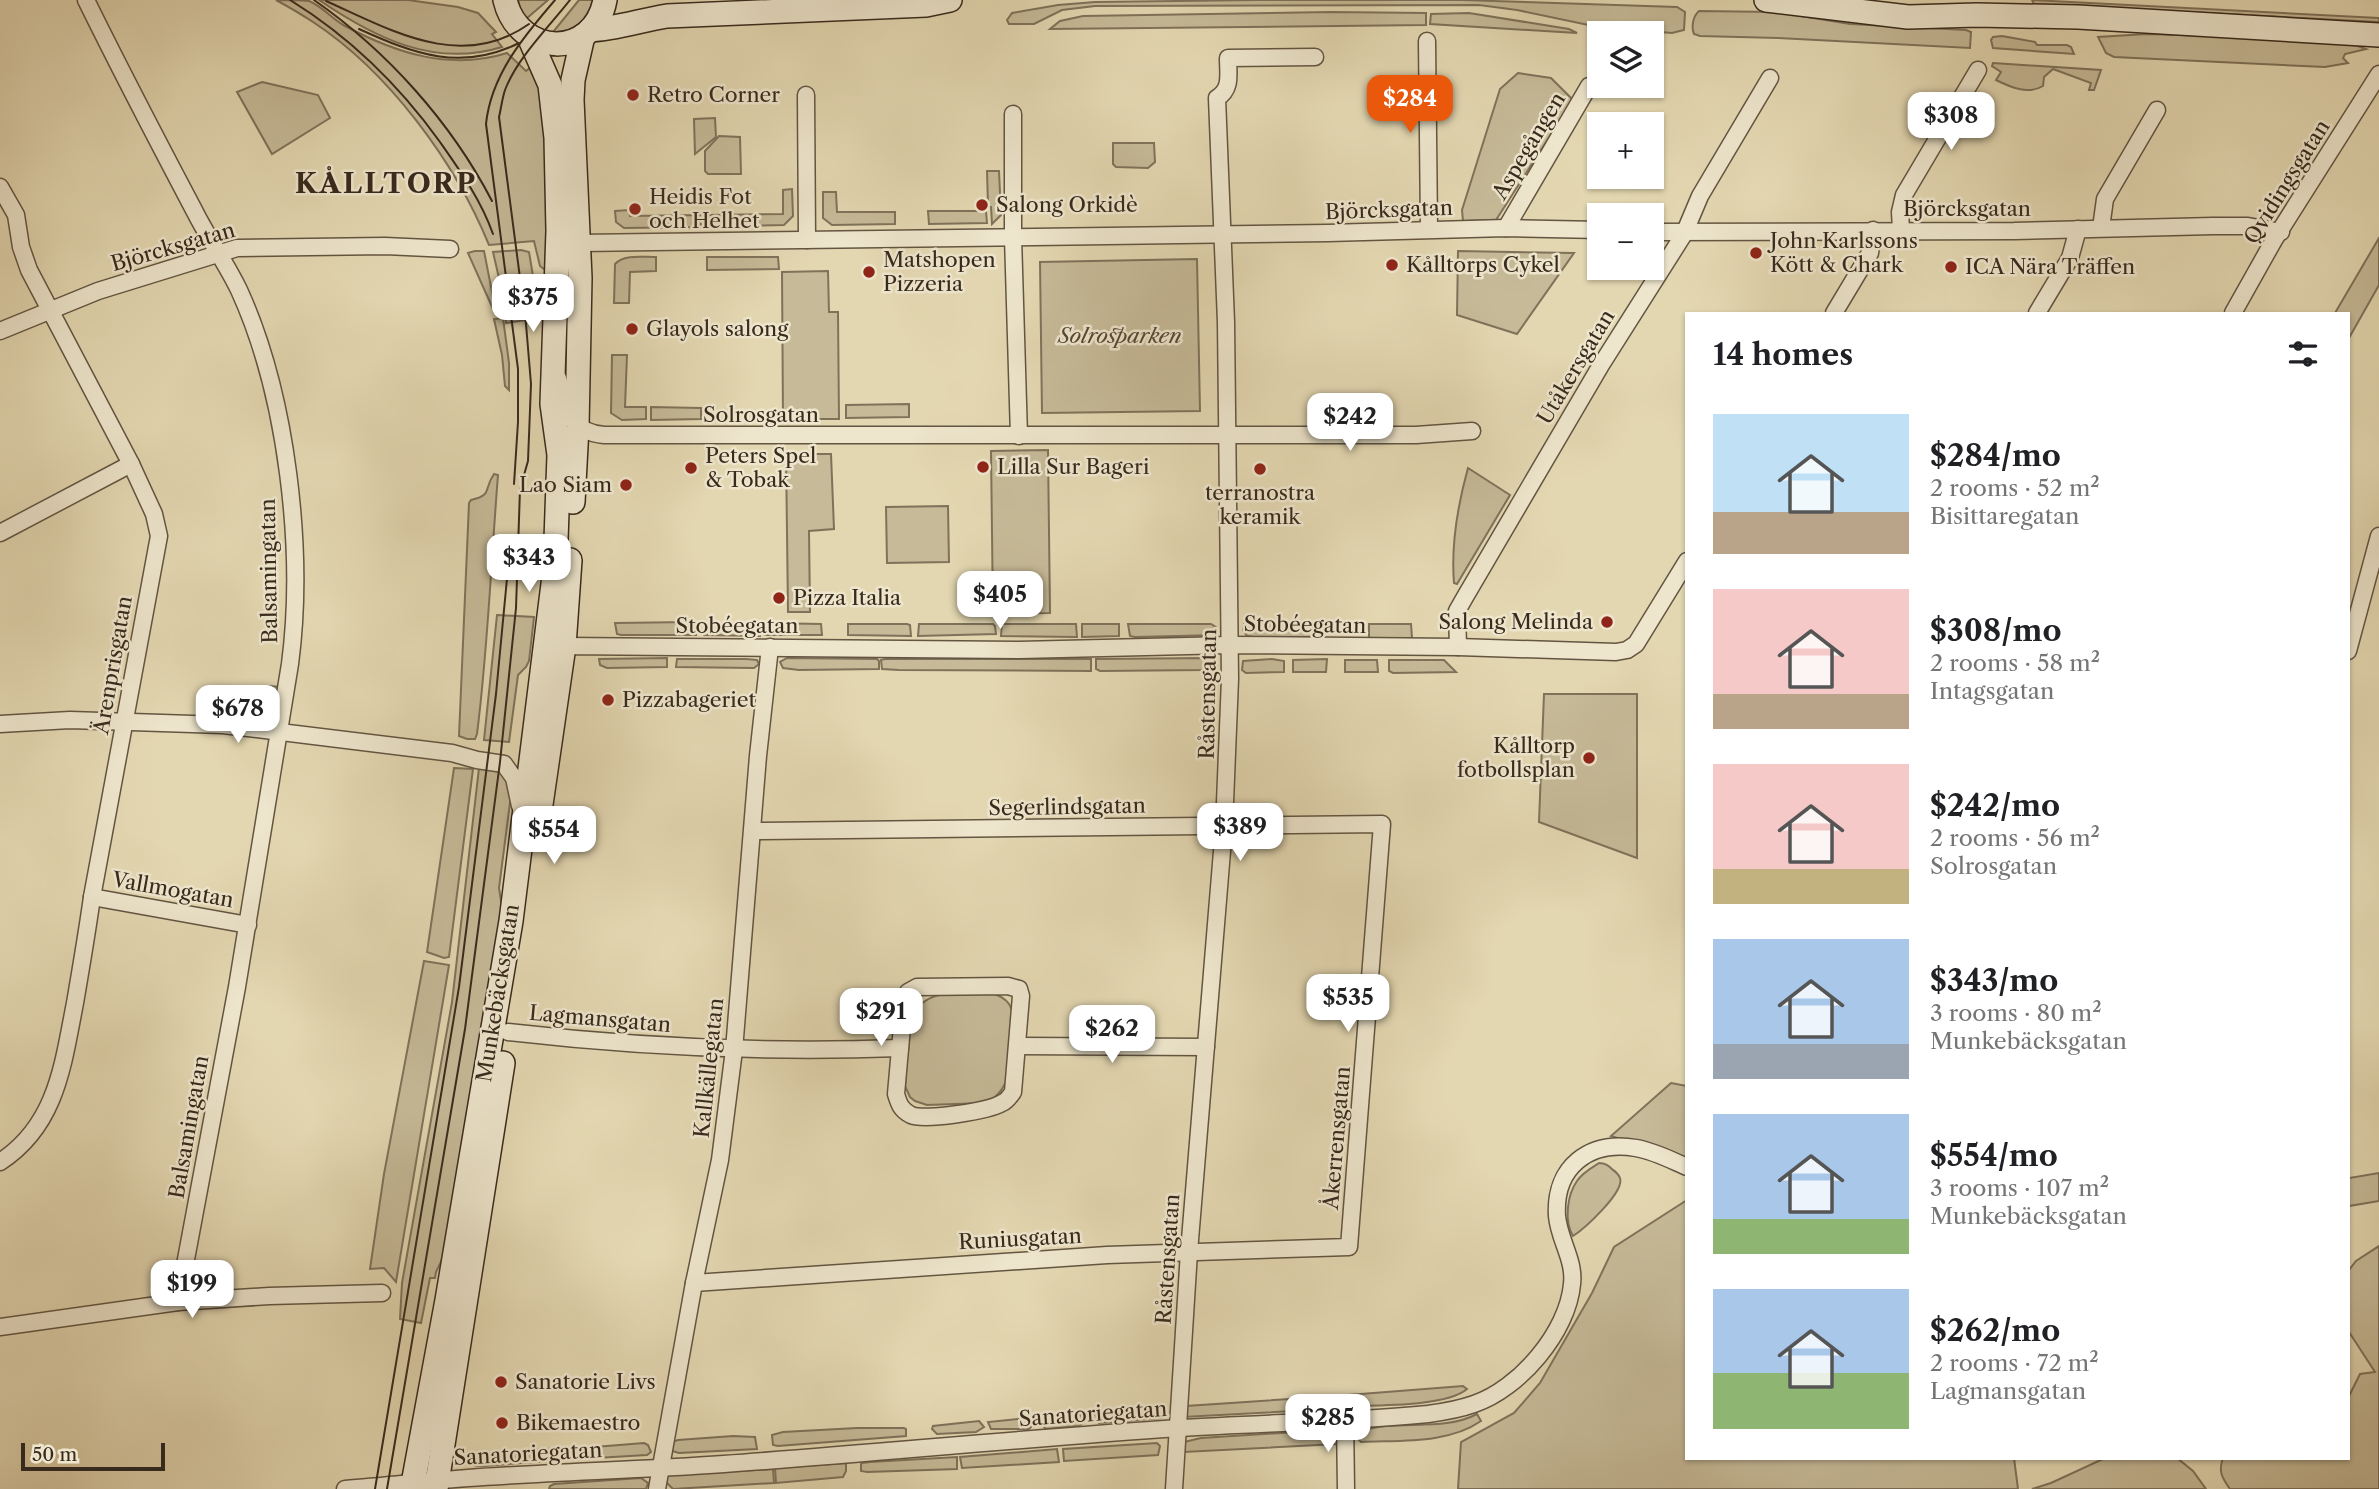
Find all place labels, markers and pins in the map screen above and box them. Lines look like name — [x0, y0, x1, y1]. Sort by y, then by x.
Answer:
pin: $284 — [1369, 76, 1451, 135]
place label: Retro Corner — [647, 82, 780, 107]
marker: Retro Corner — [625, 87, 641, 103]
pin: $308 — [1910, 92, 1992, 152]
place label: Heidis Fot och Helhet — [649, 184, 760, 233]
place label: Salong Orkidè — [996, 192, 1138, 217]
marker: Salong Orkidè — [974, 197, 990, 213]
marker: Heidis Fot och Helhet — [627, 201, 643, 217]
place label: John Karlssons Kött & Chark — [1767, 228, 1918, 277]
marker: John Karlssons Kött & Chark — [1748, 245, 1764, 261]
place label: Matshopen Pizzeria — [883, 247, 996, 296]
place label: Kålltorps Cykel — [1406, 252, 1560, 277]
place label: ICA Nära Träffen — [1965, 254, 2135, 279]
marker: Kålltorps Cykel — [1384, 257, 1400, 273]
marker: ICA Nära Träffen — [1943, 259, 1959, 275]
marker: Matshopen Pizzeria — [861, 264, 877, 280]
pin: $375 — [492, 274, 574, 334]
place label: Glayols salong — [646, 316, 789, 341]
marker: Glayols salong — [624, 321, 640, 337]
pin: $242 — [1309, 393, 1391, 453]
place label: Peters Spel & Tobak — [705, 443, 816, 492]
place label: Lilla Sur Bageri — [997, 454, 1149, 479]
marker: Lilla Sur Bageri — [975, 459, 991, 475]
marker: Peters Spel & Tobak — [683, 460, 699, 476]
marker: terranostra keramik — [1252, 461, 1268, 477]
place label: Lao Siam — [519, 472, 612, 497]
marker: Lao Siam — [618, 477, 634, 493]
place label: terranostra keramik — [1205, 480, 1316, 529]
pin: $343 — [488, 534, 570, 594]
pin: $405 — [959, 572, 1041, 631]
place label: Pizza Italia — [793, 585, 902, 610]
marker: Pizza Italia — [771, 590, 787, 606]
place label: Salong Melinda — [1438, 609, 1594, 634]
marker: Salong Melinda — [1599, 614, 1615, 630]
pin: $678 — [197, 686, 279, 745]
place label: Pizzabageriet — [622, 687, 756, 712]
marker: Pizzabageriet — [600, 692, 616, 708]
place label: Kålltorp fotbollsplan — [1457, 733, 1575, 782]
marker: Kålltorp fotbollsplan — [1581, 750, 1597, 766]
pin: $389 — [1199, 804, 1281, 863]
pin: $554 — [513, 806, 595, 866]
pin: $535 — [1307, 974, 1389, 1034]
pin: $291 — [840, 988, 922, 1048]
pin: $262 — [1071, 1006, 1153, 1065]
pin: $199 — [151, 1260, 233, 1320]
place label: Sanatorie Livs — [515, 1369, 656, 1394]
marker: Sanatorie Livs — [493, 1374, 509, 1390]
pin: $285 — [1287, 1394, 1369, 1454]
place label: Bikemaestro — [516, 1410, 640, 1435]
marker: Bikemaestro — [494, 1415, 510, 1431]

